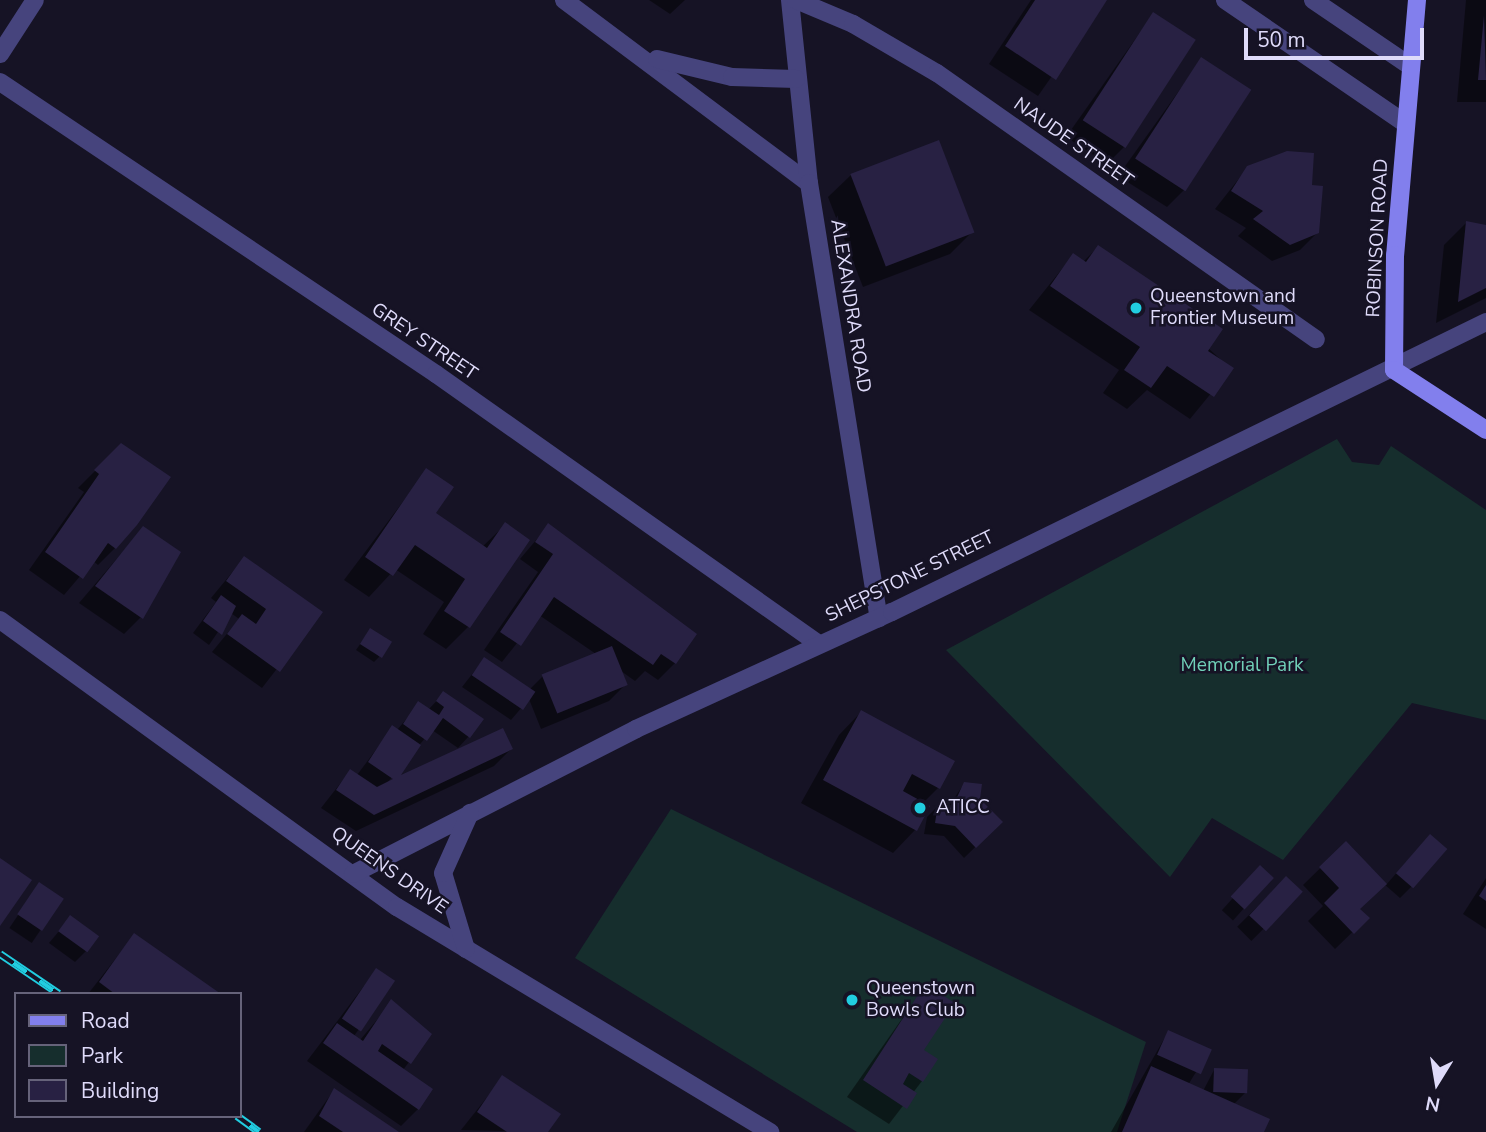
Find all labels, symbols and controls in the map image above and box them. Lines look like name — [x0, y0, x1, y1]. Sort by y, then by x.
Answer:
scale bar — [1248, 14, 1428, 58]
text: 50 m — [1257, 26, 1306, 54]
street label: NAUDE STREET — [1009, 93, 1137, 193]
street label: ROBINSON ROAD — [1362, 158, 1394, 318]
street label: ALEXANDRA ROAD — [825, 218, 875, 394]
place label: Queenstown and Frontier Museum — [1150, 286, 1296, 330]
street label: GREY STREET — [367, 298, 481, 386]
marker: Queenstown and Frontier Museum — [1128, 300, 1144, 316]
street label: SHEPSTONE STREET — [822, 526, 998, 628]
park label: Memorial Park — [1181, 655, 1303, 677]
place label: ATICC — [936, 797, 990, 819]
marker: ATICC — [910, 798, 930, 818]
street label: QUEENS DRIVE — [326, 822, 452, 920]
place label: Queenstown Bowls Club — [866, 978, 975, 1022]
legend — [14, 992, 242, 1118]
marker: Queenstown Bowls Club — [844, 992, 860, 1008]
text: Road — [81, 1007, 130, 1035]
text: Park — [81, 1042, 123, 1070]
north arrow — [1402, 1048, 1472, 1118]
text: Building — [81, 1077, 159, 1105]
text: N — [1424, 1089, 1442, 1118]

